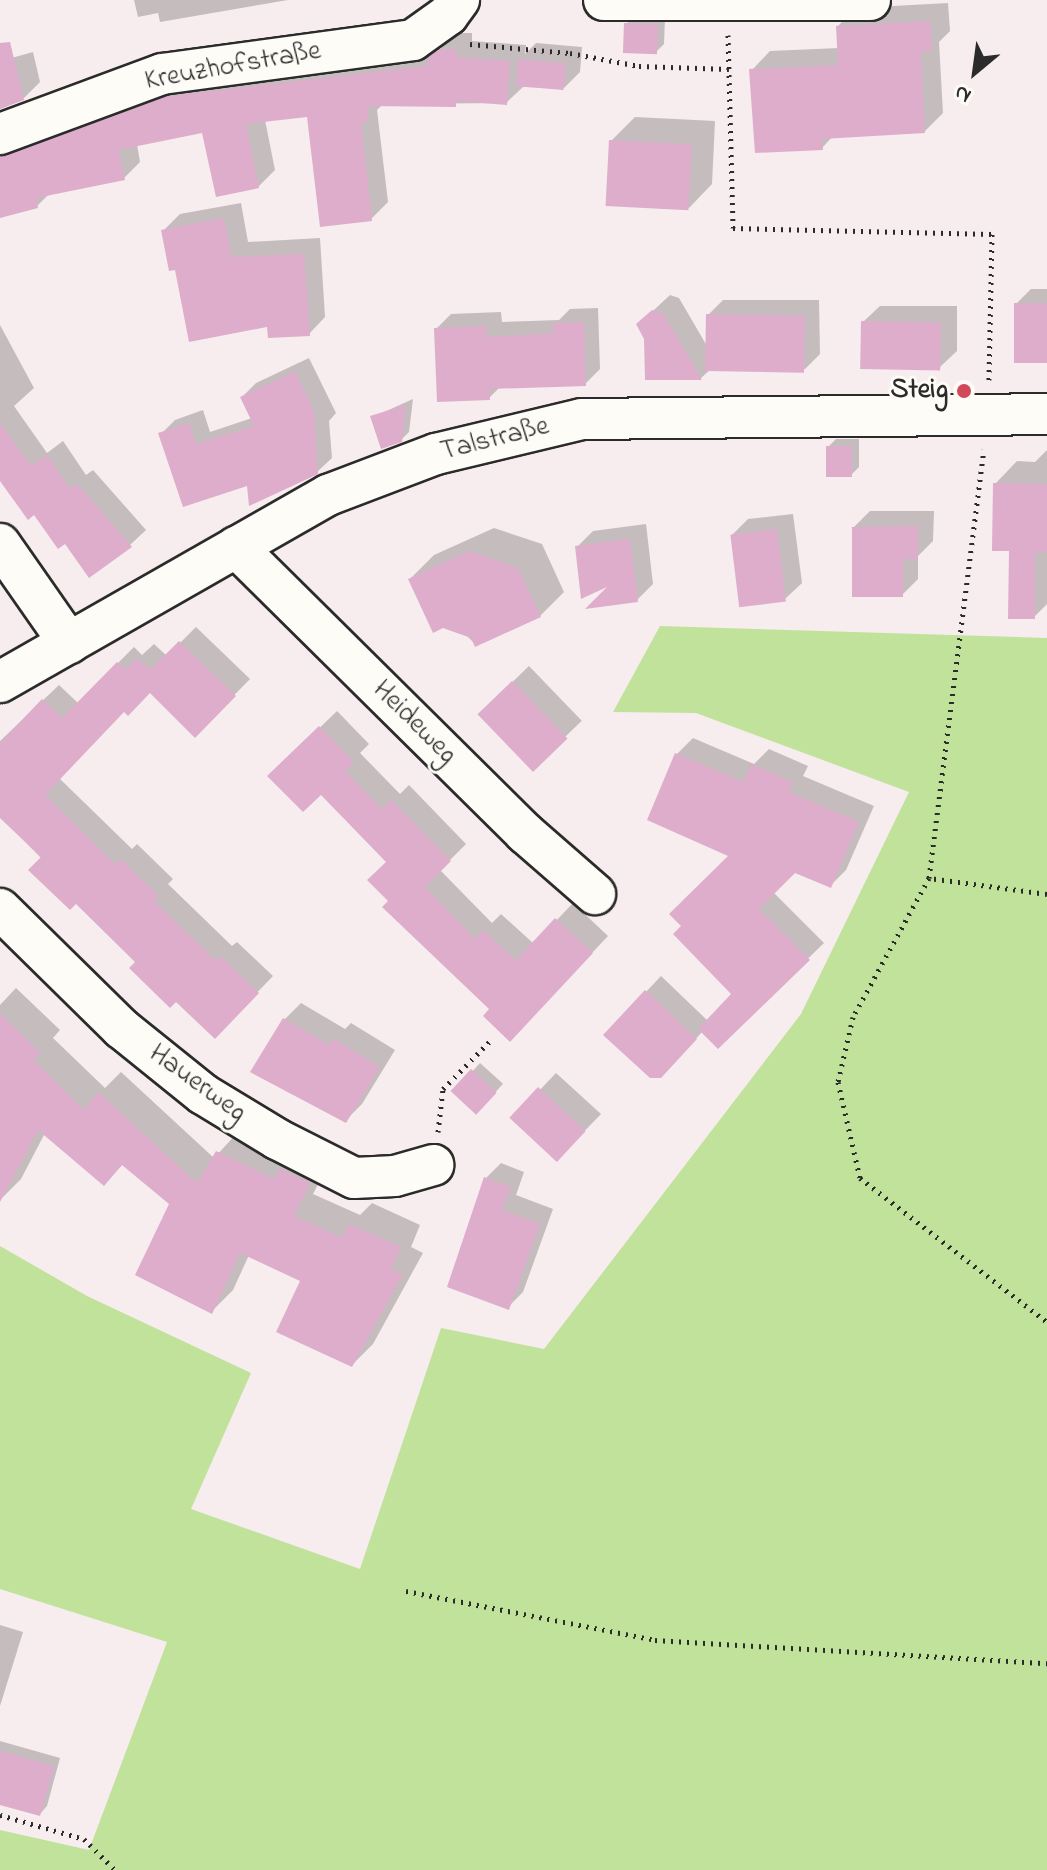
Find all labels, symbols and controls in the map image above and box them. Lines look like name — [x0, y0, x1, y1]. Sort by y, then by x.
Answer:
north arrow — [935, 32, 1015, 112]
street label: Kreuzhofstraße — [142, 35, 324, 99]
text: N — [949, 75, 978, 111]
place label: Steig — [890, 374, 948, 408]
marker: Steig — [955, 382, 973, 400]
street label: Talstraße — [437, 410, 553, 470]
street label: Heideweg — [365, 674, 463, 772]
street label: Hauerweg — [142, 1037, 252, 1131]

